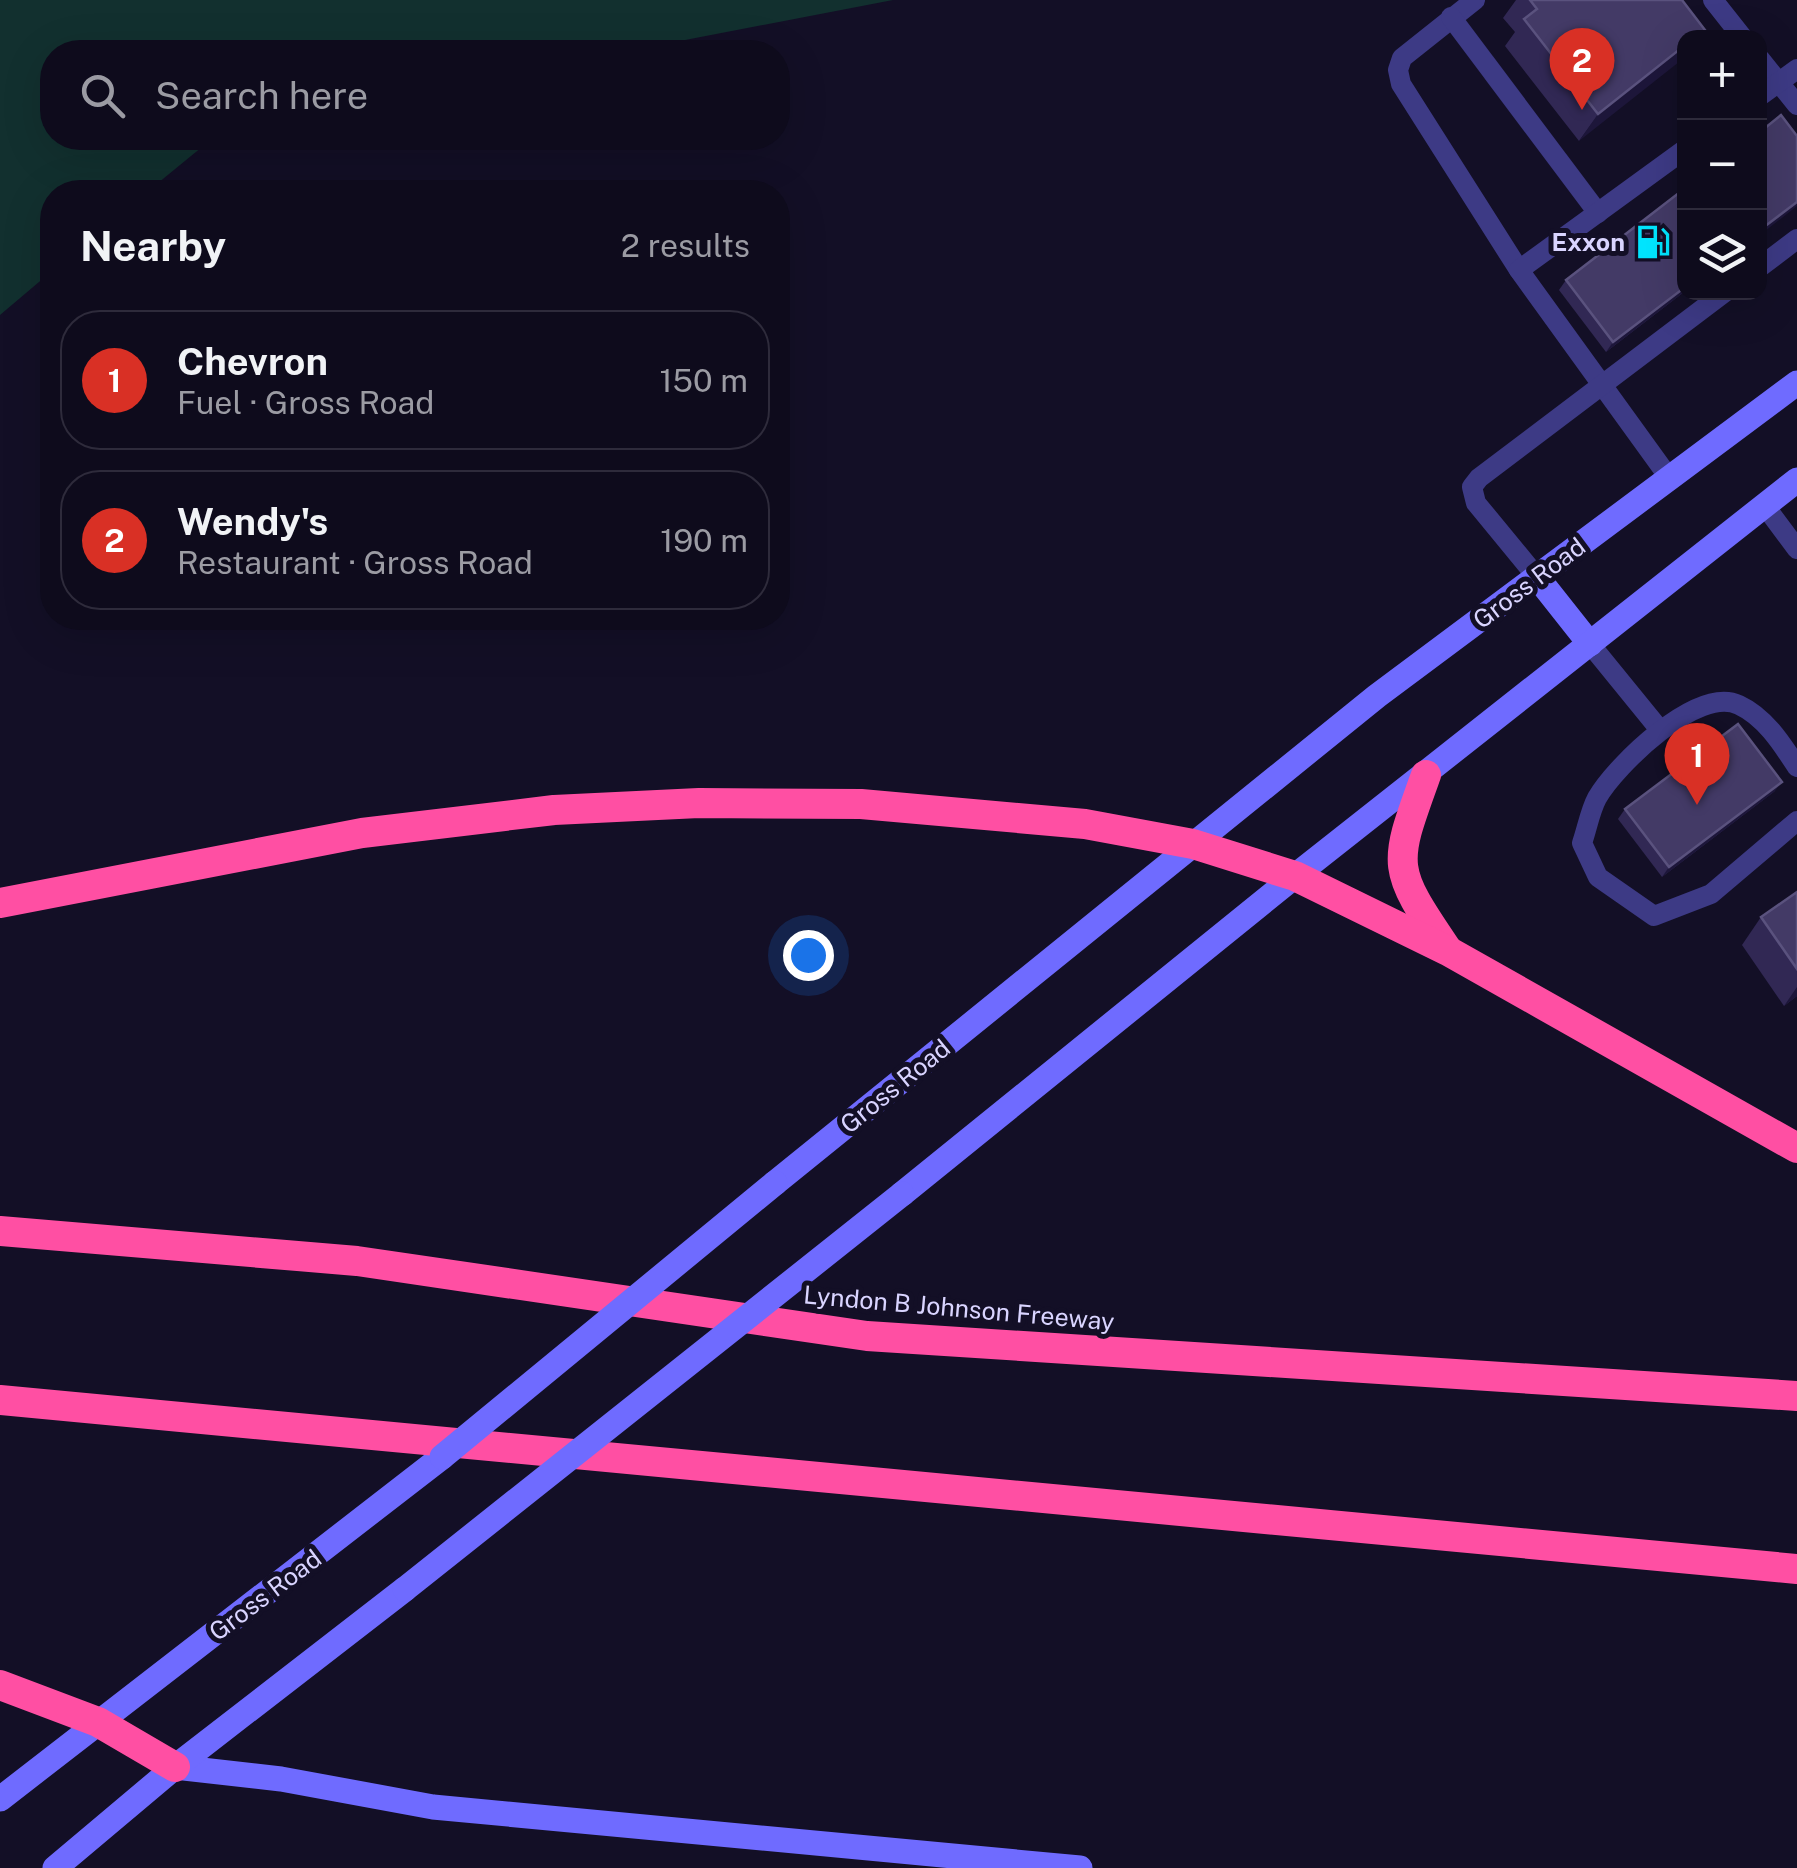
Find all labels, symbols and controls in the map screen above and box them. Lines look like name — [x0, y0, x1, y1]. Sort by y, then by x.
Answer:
pin: 2 — [1550, 28, 1614, 110]
map controls — [1677, 30, 1767, 300]
button: + — [1677, 30, 1767, 120]
search box — [40, 40, 790, 150]
icon: search — [75, 68, 130, 123]
text: Search here — [155, 73, 368, 118]
button: − — [1677, 120, 1767, 210]
button: layers — [1677, 210, 1767, 300]
text: Nearby — [80, 221, 226, 270]
fuel station icon: Exxon — [1634, 223, 1672, 261]
text: 2 results — [621, 227, 750, 264]
place label: Exxon — [1551, 227, 1625, 257]
text: Chevron — [177, 339, 328, 384]
text: 1 — [108, 362, 121, 399]
text: 150 m — [659, 362, 748, 399]
text: Fuel · Gross Road — [177, 384, 434, 421]
text: Wendy's — [177, 499, 328, 544]
text: 2 — [104, 522, 125, 559]
text: 190 m — [660, 522, 748, 559]
street label: Gross Road — [1467, 531, 1591, 635]
text: Restaurant · Gross Road — [177, 544, 533, 581]
pin: 1 — [1664, 722, 1730, 805]
your location — [783, 930, 834, 981]
street label: Gross Road — [834, 1033, 956, 1139]
street label: Lyndon B Johnson Freeway — [802, 1279, 1116, 1337]
street label: Gross Road — [203, 1543, 327, 1647]

